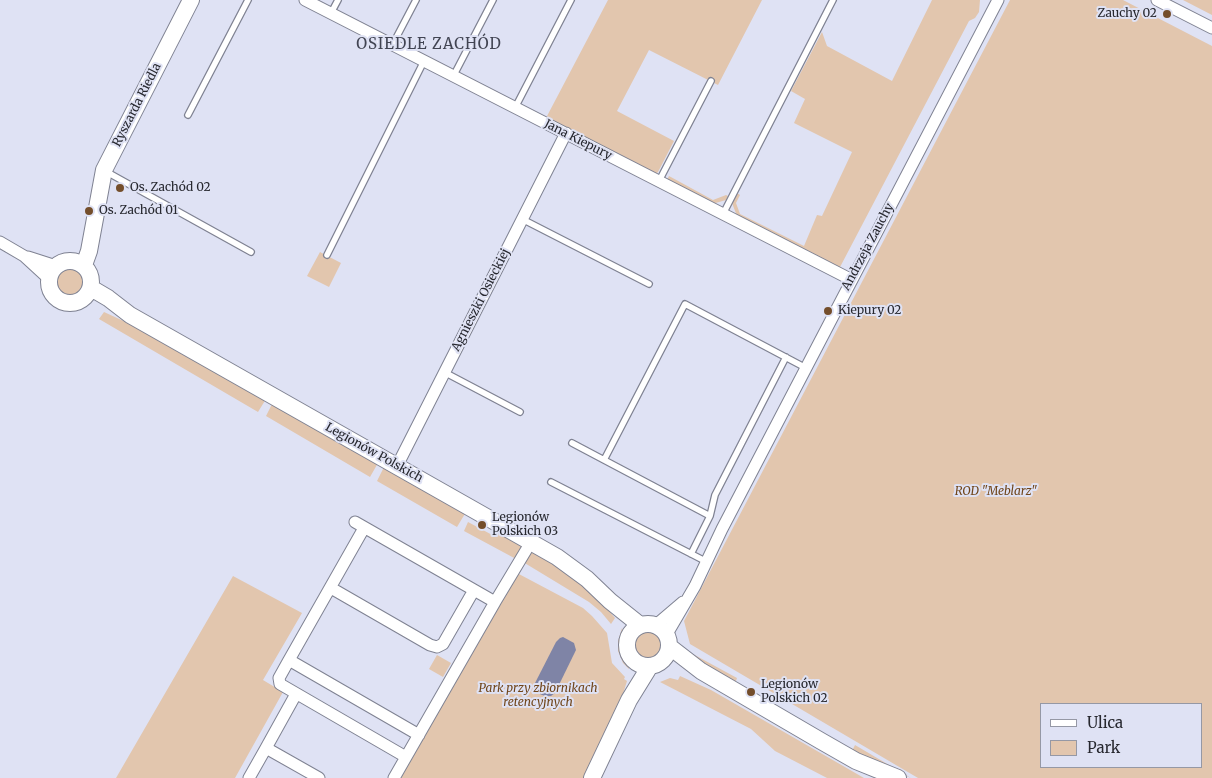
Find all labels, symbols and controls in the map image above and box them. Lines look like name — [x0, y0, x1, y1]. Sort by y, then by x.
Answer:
place label: Zauchy 02 — [1097, 7, 1157, 21]
marker: Zauchy 02 — [1161, 8, 1173, 20]
district label: OSIEDLE ZACHÓD — [355, 36, 503, 54]
street label: Ryszarda Riedla — [110, 61, 164, 149]
street label: Jana Kiepury — [542, 117, 614, 163]
place label: Os. Zachód 02 — [130, 181, 211, 195]
marker: Os. Zachód 02 — [114, 182, 126, 194]
street label: Andrzeja Zauchy — [839, 201, 897, 293]
place label: Os. Zachód 01 — [99, 204, 178, 218]
marker: Os. Zachód 01 — [83, 205, 95, 217]
street label: Agnieszki Osieckiej — [449, 246, 513, 354]
place label: Kiepury 02 — [838, 304, 901, 318]
marker: Kiepury 02 — [822, 305, 834, 317]
street label: Legionów Polskich — [323, 420, 425, 486]
park label: ROD "Meblarz" — [955, 485, 1037, 499]
place label: Legionów Polskich 03 — [492, 511, 558, 539]
marker: Legionów Polskich 03 — [476, 519, 488, 531]
place label: Legionów Polskich 02 — [761, 678, 828, 706]
park label: Park przy zbiornikach retencyjnych — [478, 682, 598, 710]
marker: Legionów Polskich 02 — [745, 686, 757, 698]
legend — [1040, 703, 1202, 768]
text: Ulica — [1087, 713, 1123, 732]
text: Park — [1087, 738, 1120, 757]

